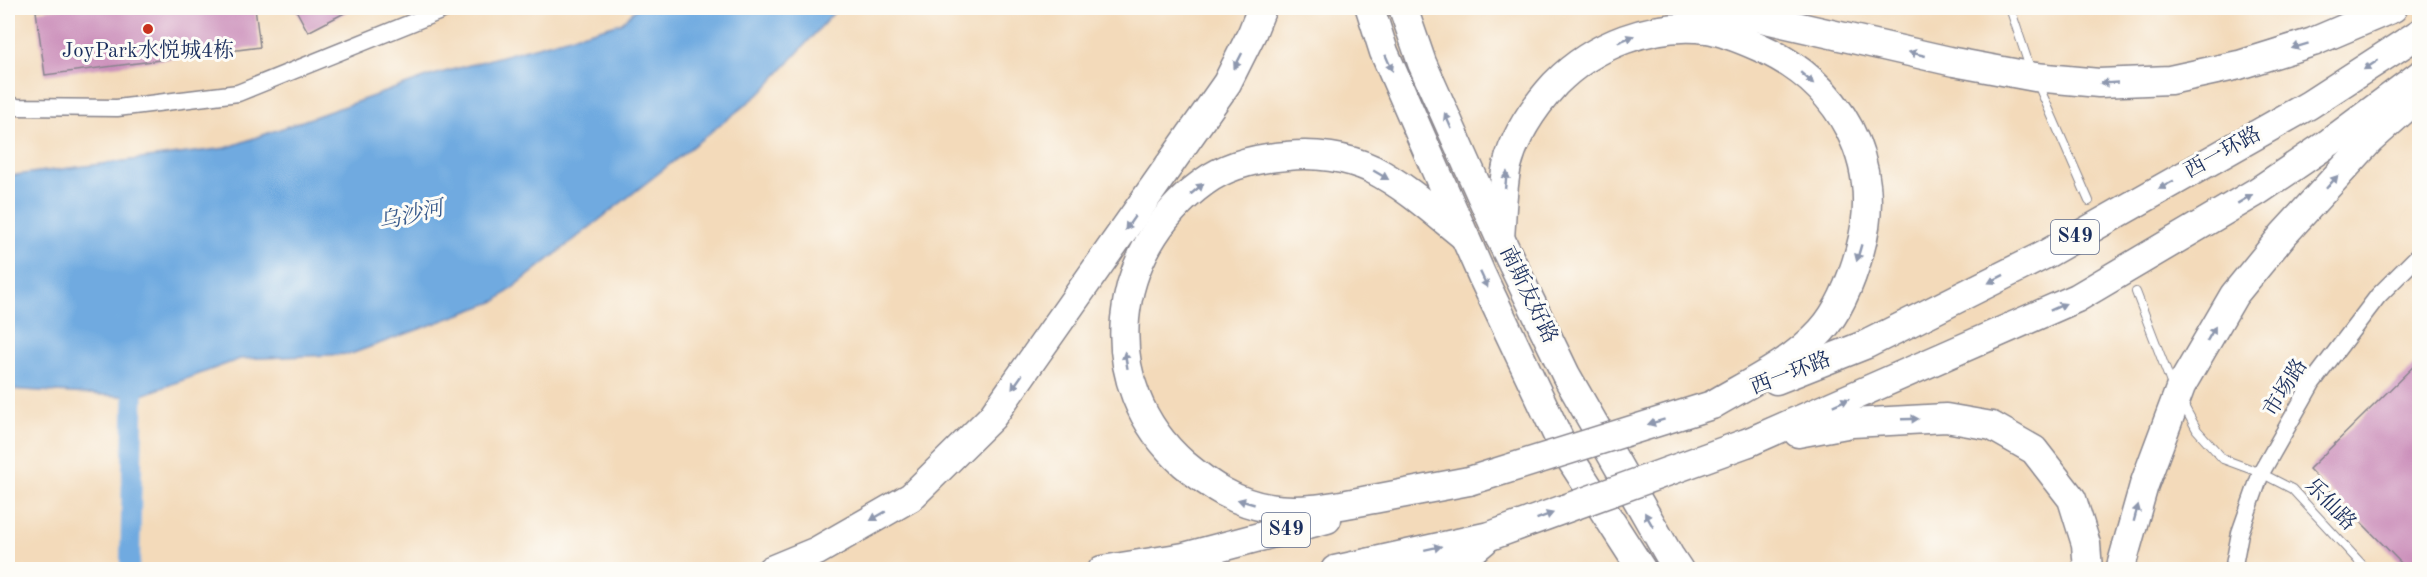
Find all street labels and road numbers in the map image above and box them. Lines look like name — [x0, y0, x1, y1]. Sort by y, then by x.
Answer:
street label: 西一环路 — [2180, 122, 2265, 183]
road number: S49 — [2051, 220, 2099, 254]
street label: 南斯友好路 — [1496, 242, 1563, 347]
street label: 西一环路 — [1747, 347, 1834, 399]
street label: 市场路 — [2259, 355, 2312, 420]
street label: 乐仙路 — [2301, 474, 2361, 535]
road number: S49 — [1262, 513, 1310, 547]

